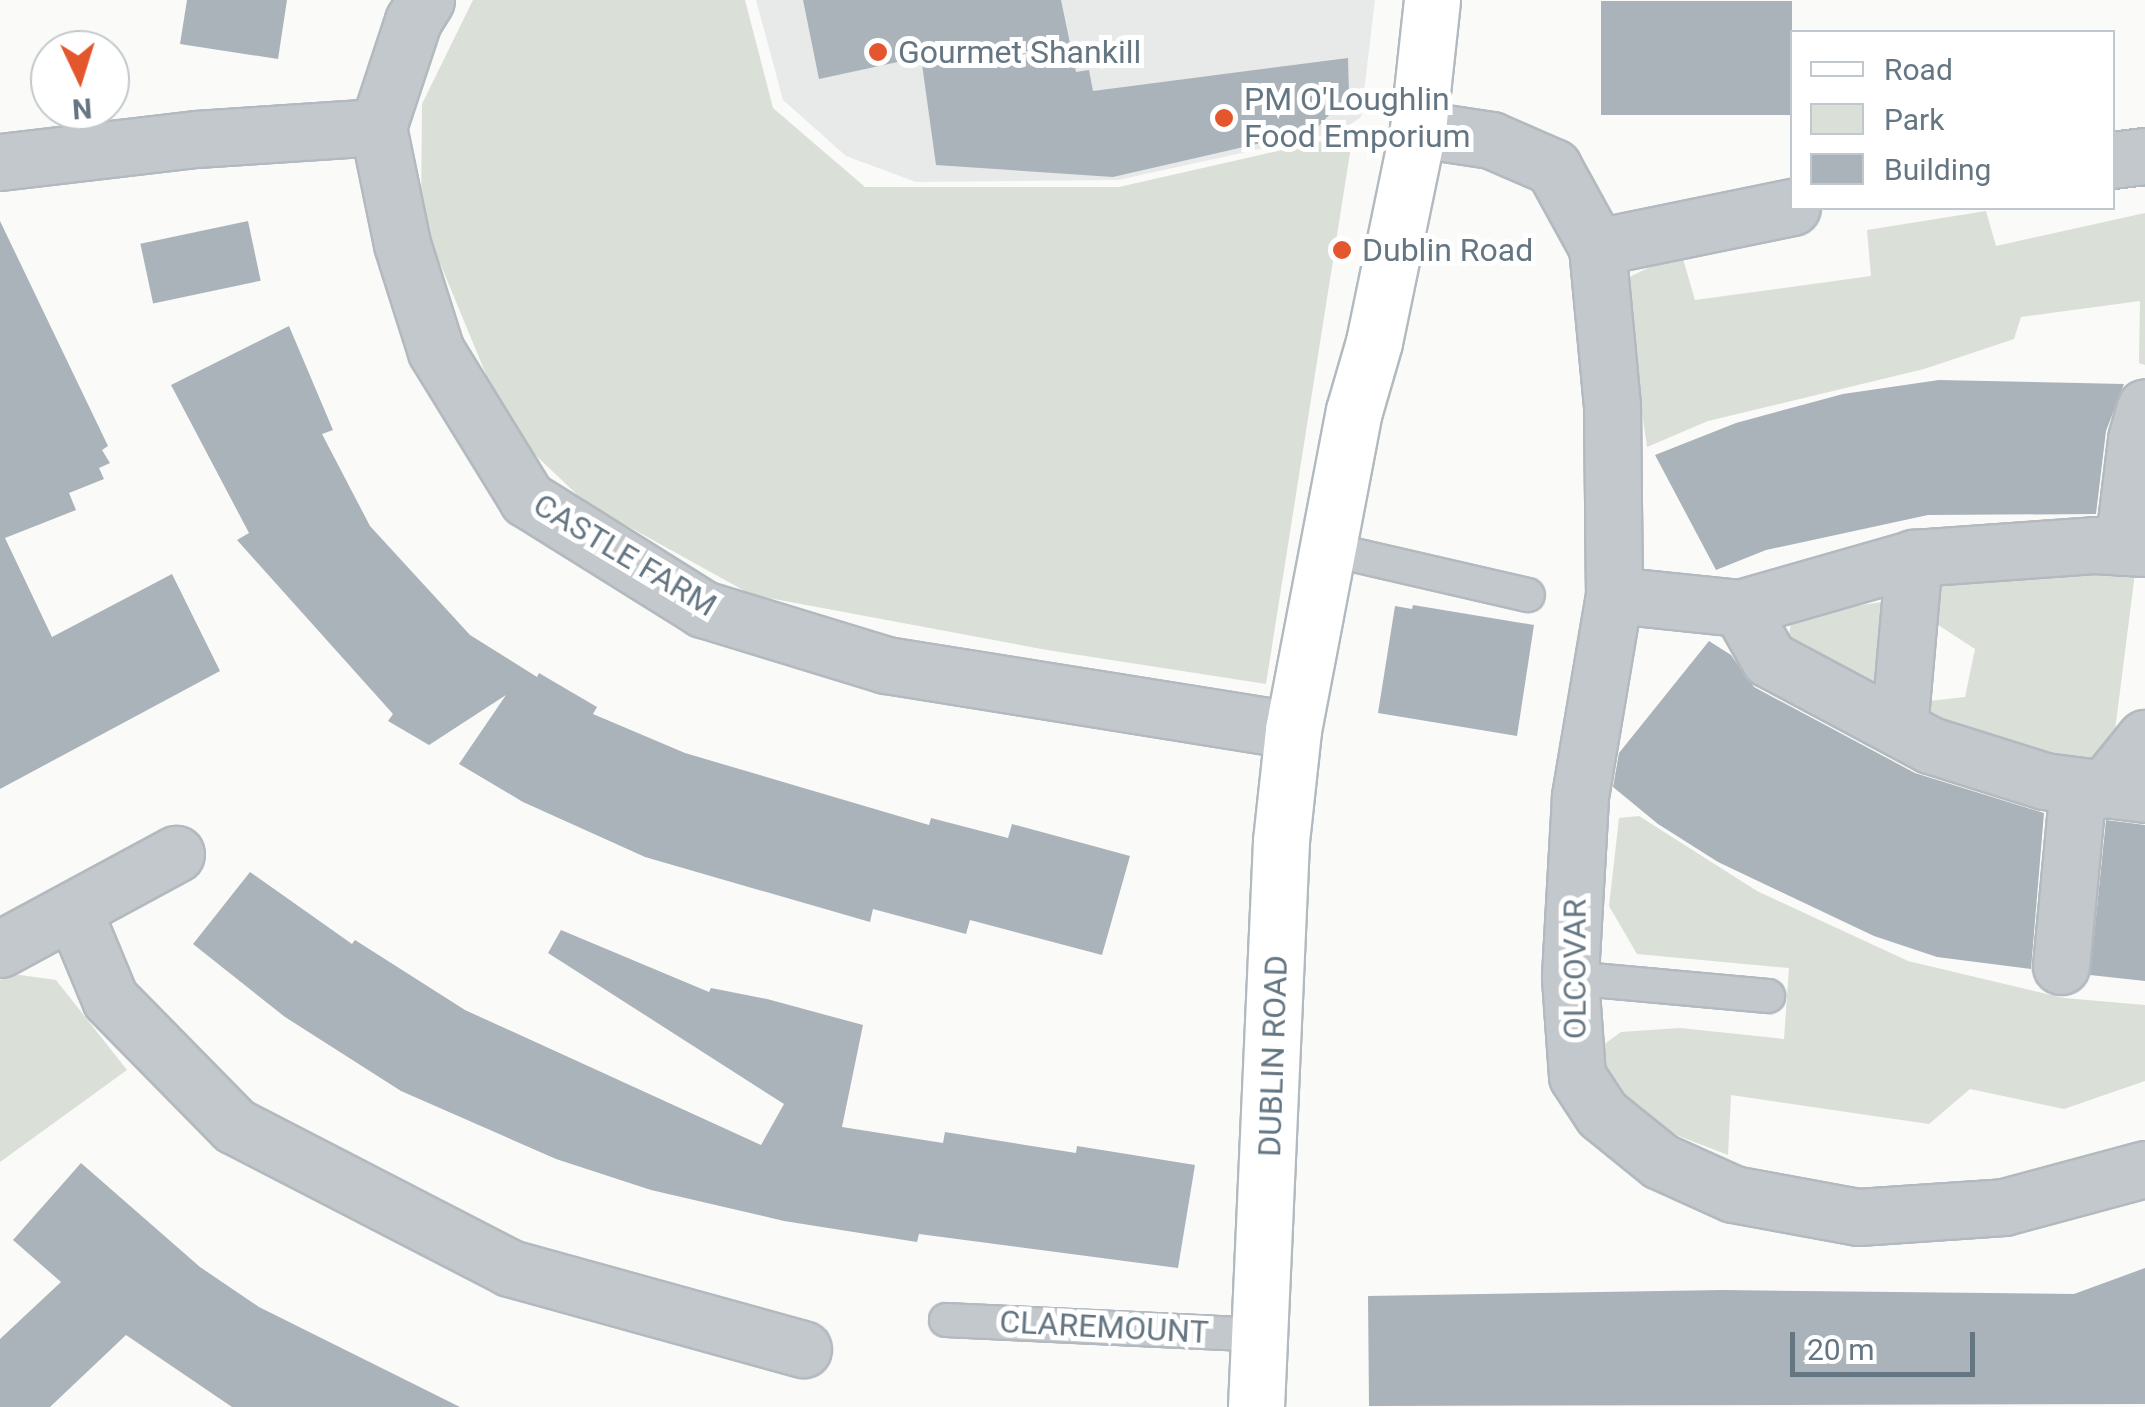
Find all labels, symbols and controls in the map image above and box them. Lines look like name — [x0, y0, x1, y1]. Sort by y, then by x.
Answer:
north arrow — [30, 30, 130, 130]
legend — [1790, 30, 2115, 210]
place label: Gourmet Shankill — [898, 33, 1141, 71]
marker: Gourmet Shankill — [867, 41, 889, 63]
text: Road — [1884, 52, 1953, 87]
place label: PM O'Loughlin Food Emporium — [1244, 81, 1471, 156]
text: N — [71, 91, 93, 126]
text: Park — [1884, 102, 1944, 137]
marker: PM O'Loughlin Food Emporium — [1213, 107, 1235, 129]
text: Building — [1884, 152, 1991, 187]
place label: Dublin Road — [1362, 231, 1533, 269]
marker: Dublin Road — [1331, 239, 1353, 261]
street label: CASTLE FARM — [527, 485, 723, 625]
street label: OLCOVAR — [1556, 899, 1594, 1039]
street label: DUBLIN ROAD — [1250, 955, 1296, 1157]
street label: CLAREMOUNT — [998, 1302, 1210, 1352]
scale bar — [1795, 1312, 1980, 1374]
text: 20 m — [1807, 1332, 1874, 1367]

